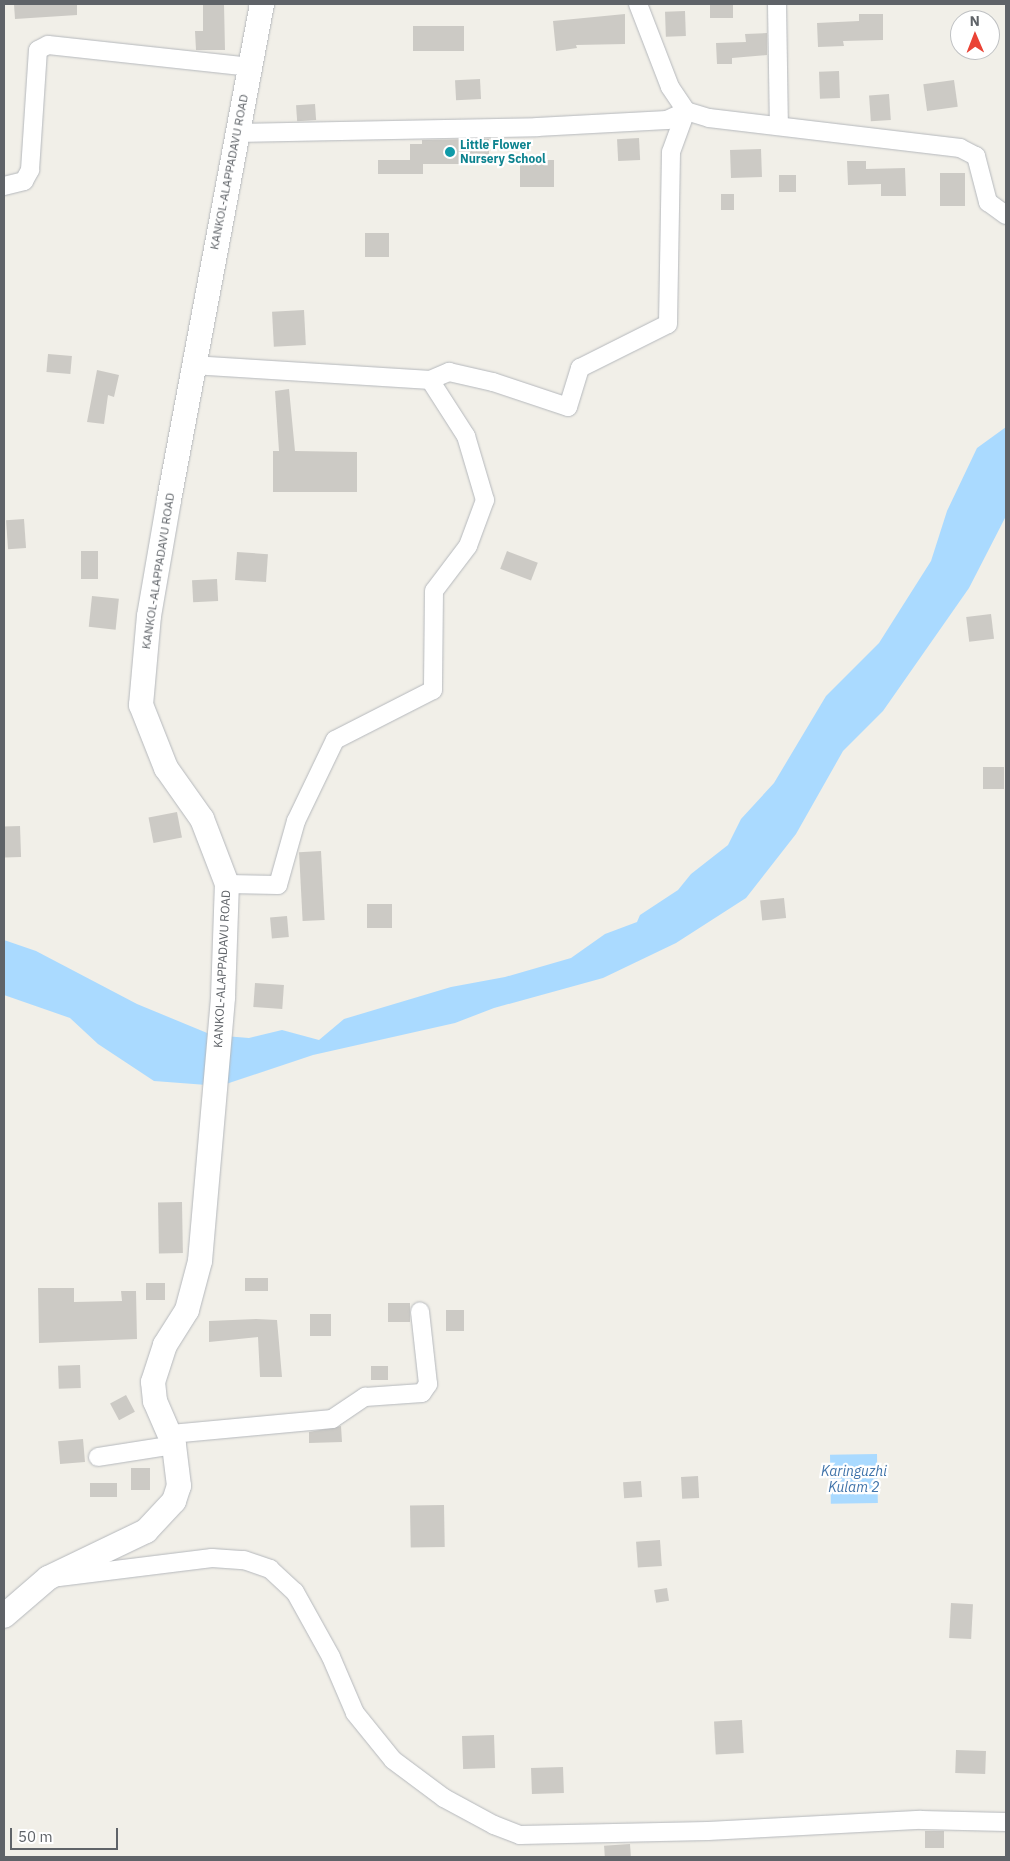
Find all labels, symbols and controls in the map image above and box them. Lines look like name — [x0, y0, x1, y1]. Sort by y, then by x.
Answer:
north arrow — [950, 10, 1000, 60]
text: N — [970, 12, 980, 30]
street label: KANKOL-ALAPPADAVU ROAD — [207, 93, 251, 251]
place label: Little Flower Nursery School — [460, 138, 546, 166]
marker: Little Flower Nursery School — [444, 146, 456, 158]
street label: KANKOL-ALAPPADAVU ROAD — [139, 492, 177, 650]
street label: KANKOL-ALAPPADAVU ROAD — [211, 890, 233, 1048]
water label: Karinguzhi Kulam 2 — [821, 1463, 887, 1495]
scale bar — [12, 1818, 120, 1850]
text: 50 m — [18, 1827, 53, 1846]

